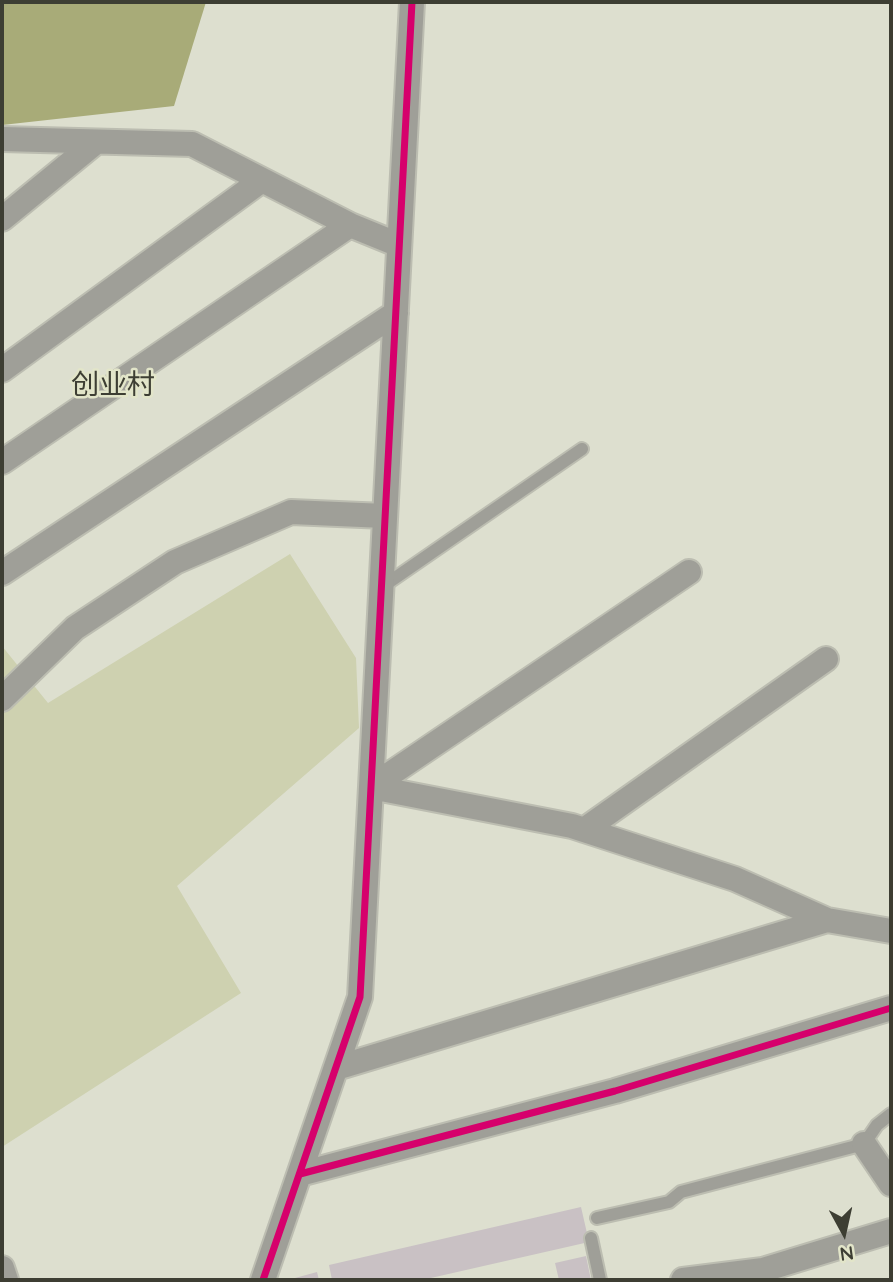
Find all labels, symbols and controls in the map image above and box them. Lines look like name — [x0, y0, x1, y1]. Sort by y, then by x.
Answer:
district label: 创业村 — [71, 369, 155, 403]
north arrow — [809, 1198, 879, 1268]
text: N — [838, 1241, 856, 1267]

